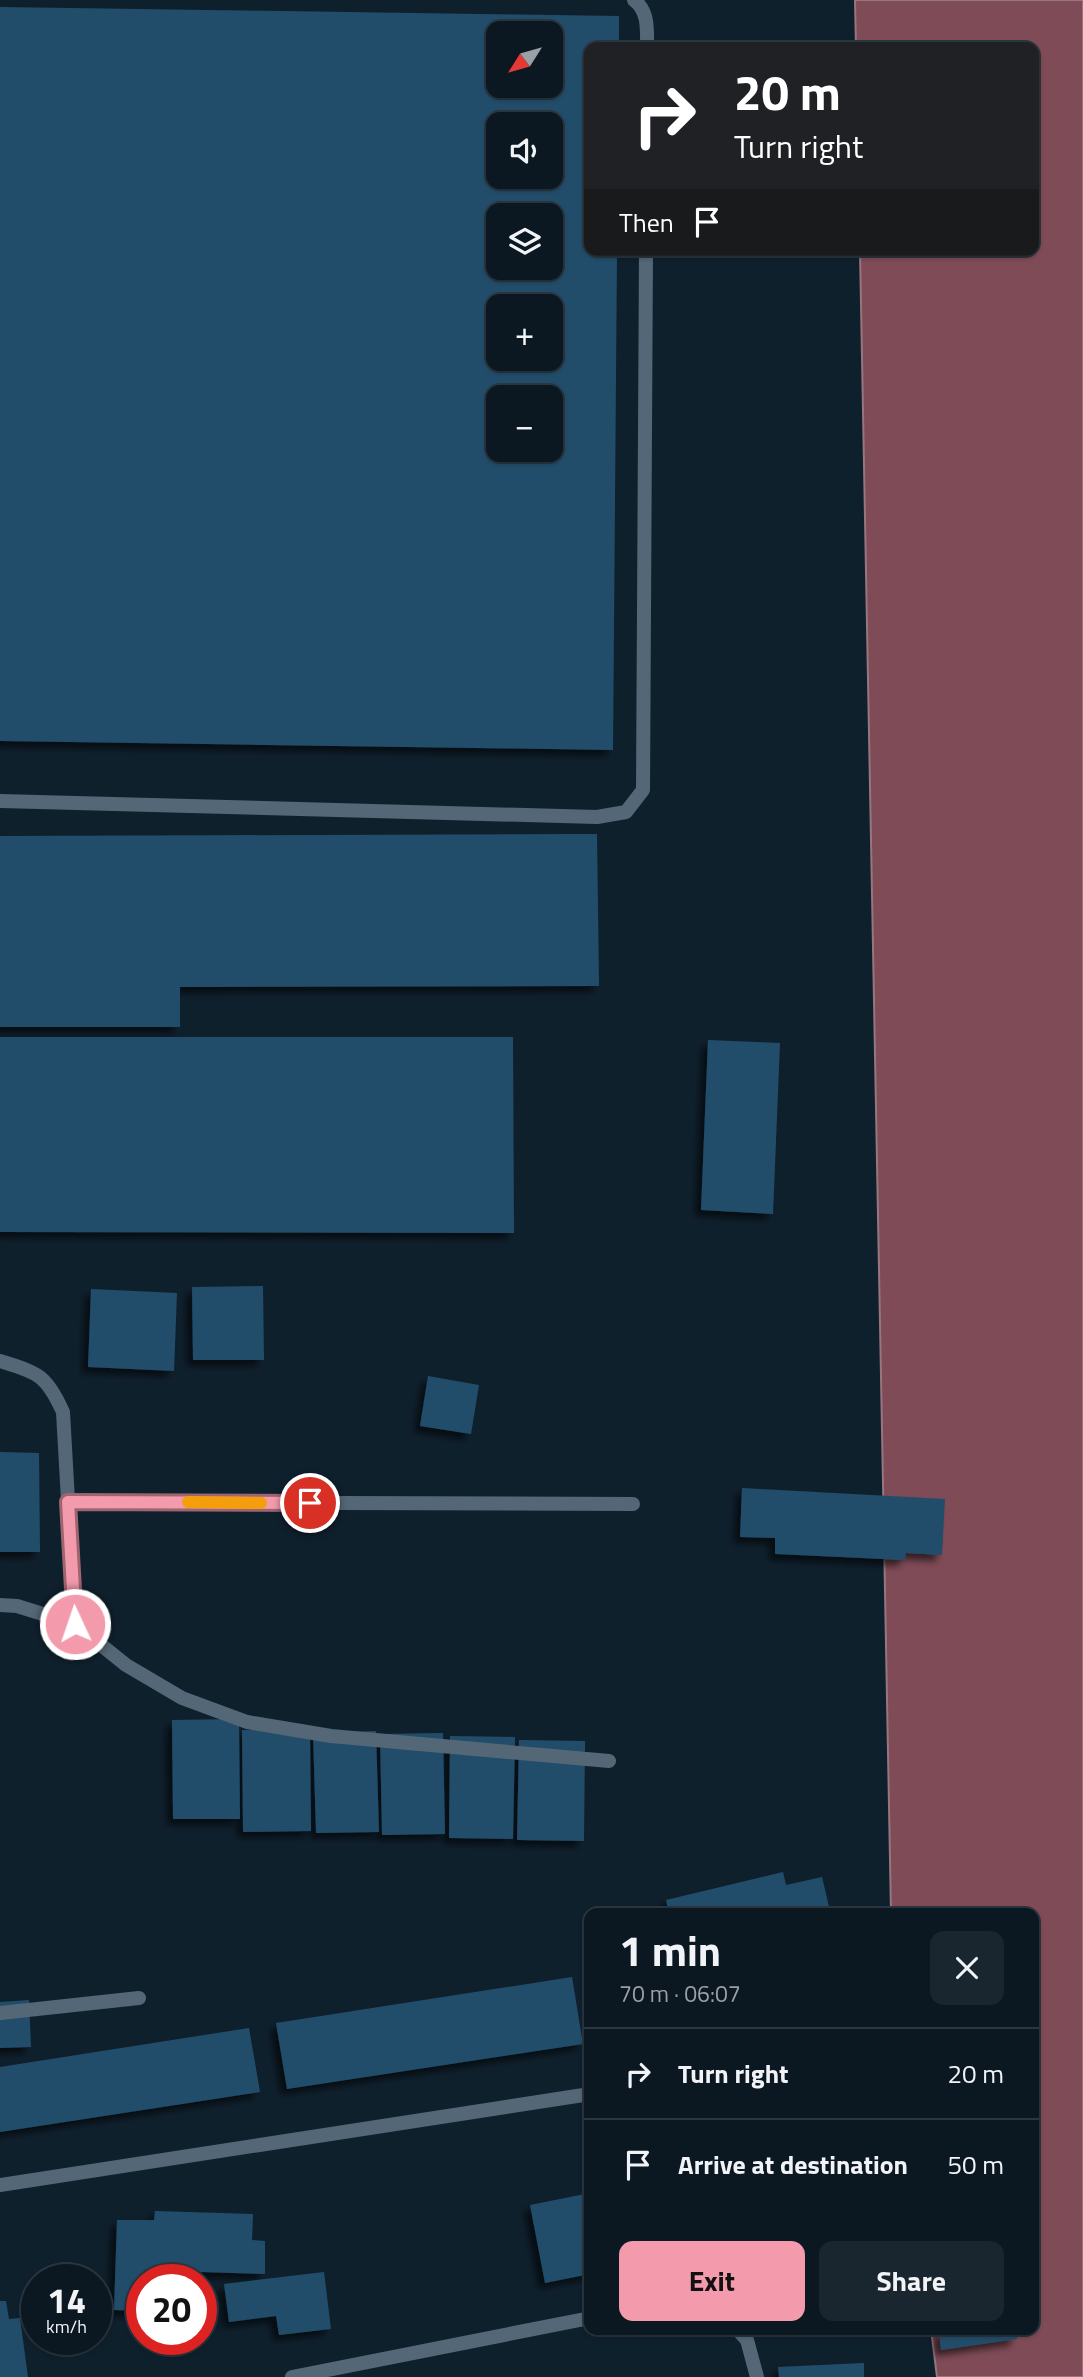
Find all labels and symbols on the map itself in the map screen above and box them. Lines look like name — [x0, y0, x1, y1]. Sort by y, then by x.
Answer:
north arrow — [486, 21, 564, 98]
pin — [280, 1473, 340, 1533]
position arrow — [38, 1587, 112, 1661]
speed limit sign: 20 — [126, 2264, 217, 2355]

